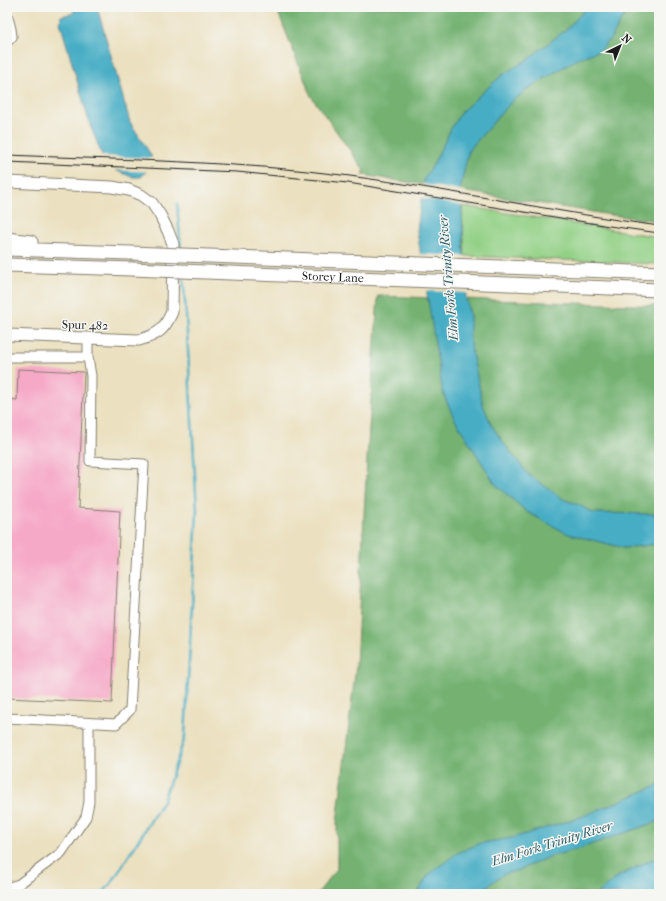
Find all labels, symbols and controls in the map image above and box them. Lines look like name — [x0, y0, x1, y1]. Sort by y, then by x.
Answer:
north arrow — [600, 26, 640, 66]
text: N — [619, 31, 634, 47]
water label: Elm Fork Trinity River — [435, 214, 461, 342]
street label: Storey Lane — [302, 269, 364, 285]
street label: Spur 482 — [62, 317, 108, 333]
water label: Elm Fork Trinity River — [489, 817, 615, 869]

